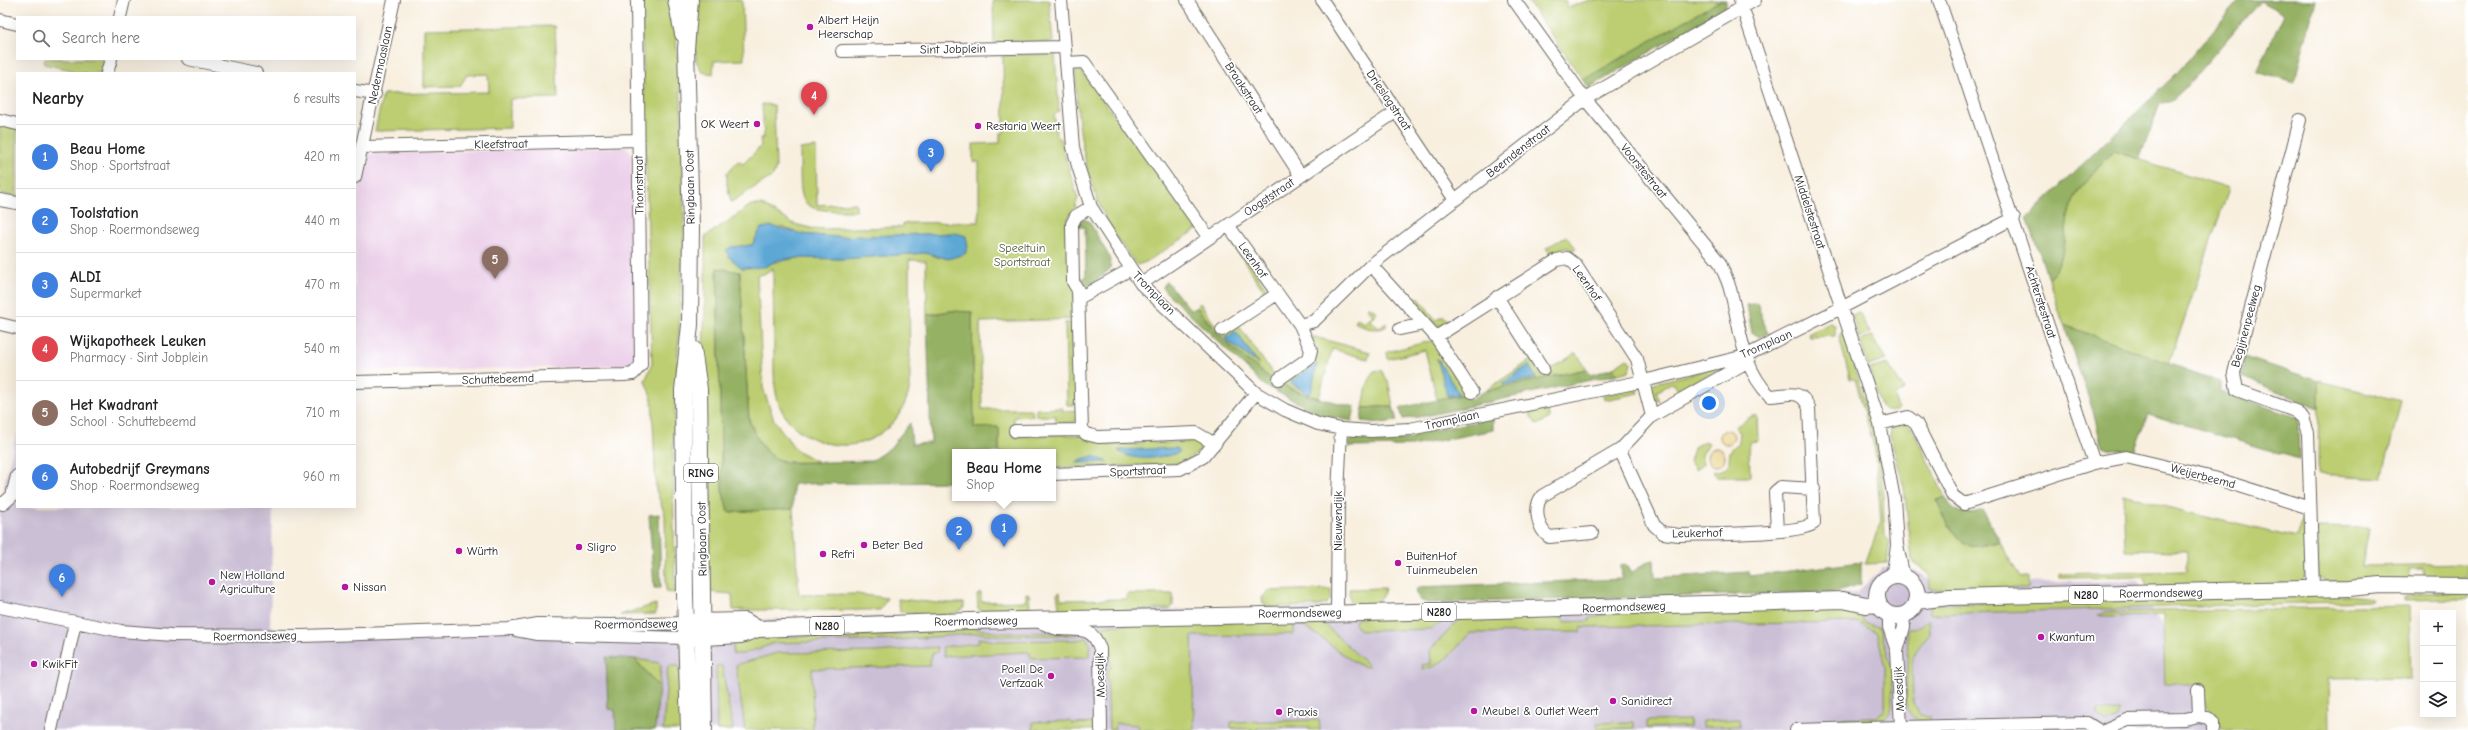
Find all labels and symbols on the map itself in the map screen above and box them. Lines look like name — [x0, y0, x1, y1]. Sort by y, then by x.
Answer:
place label: Albert Heijn Heerschap — [818, 13, 879, 41]
marker: Albert Heijn Heerschap — [805, 22, 815, 32]
street label: Nedermaaslaan — [365, 24, 395, 106]
street label: Sint Jobplein — [920, 41, 986, 57]
street label: Braakstraat — [1222, 59, 1266, 117]
street label: Drieslagstraat — [1364, 67, 1415, 133]
pin: 4 — [801, 82, 827, 115]
place label: OK Weert — [701, 117, 750, 131]
marker: OK Weert — [752, 119, 762, 129]
place label: Restaria Weert — [986, 119, 1061, 133]
marker: Restaria Weert — [973, 121, 983, 131]
street label: Beemdenstraat — [1483, 121, 1553, 180]
street label: Kleefstraat — [474, 137, 528, 151]
pin: 3 — [918, 139, 944, 172]
street label: Voorstestraat — [1618, 141, 1671, 202]
street label: Ringbaan Oost — [682, 149, 698, 224]
street label: Thornstraat — [631, 155, 647, 215]
street label: Middelstestraat — [1791, 173, 1829, 251]
street label: Oogststraat — [1241, 175, 1297, 219]
street label: Leenhof — [1236, 239, 1271, 281]
park label: Speeltuin Sportstraat — [994, 241, 1051, 269]
pin: 5 — [482, 246, 508, 279]
street label: Leenhof — [1570, 262, 1605, 304]
street label: Achterstestraat — [2023, 264, 2060, 341]
street label: Tromplaan — [1130, 268, 1178, 318]
street label: Begijnenpeelweg — [2228, 283, 2264, 369]
street label: Tromplaan — [1738, 326, 1794, 362]
street label: Schuttebeemd — [462, 371, 534, 387]
your location — [1699, 393, 1719, 413]
street label: Tromplaan — [1424, 407, 1480, 433]
street label: Weijerbeemd — [2169, 461, 2237, 491]
street label: Sportstraat — [1110, 463, 1167, 479]
road number: RING — [684, 464, 718, 482]
street label: Nieuwendijk — [1331, 491, 1345, 551]
street label: Ringbaan Oost — [694, 501, 710, 576]
pin: 1 — [991, 514, 1017, 547]
pin: 2 — [946, 517, 972, 550]
street label: Leukerhof — [1672, 526, 1723, 540]
place label: Beter Bed — [872, 538, 923, 552]
place label: Sligro — [587, 540, 616, 554]
marker: Beter Bed — [859, 540, 869, 550]
marker: Sligro — [574, 542, 584, 552]
place label: Würth — [467, 544, 498, 558]
marker: Würth — [454, 546, 464, 556]
place label: Refri — [831, 547, 855, 561]
marker: Refri — [818, 549, 828, 559]
place label: BuitenHof Tuinmeubelen — [1406, 549, 1478, 577]
marker: BuitenHof Tuinmeubelen — [1393, 558, 1403, 568]
pin: 6 — [49, 564, 75, 597]
place label: New Holland Agriculture — [220, 568, 285, 596]
marker: New Holland Agriculture — [207, 577, 217, 587]
place label: Nissan — [353, 580, 386, 594]
marker: Nissan — [340, 582, 350, 592]
street label: Roermondseweg — [2119, 585, 2203, 601]
road number: N280 — [2069, 586, 2103, 604]
street label: Roermondseweg — [1582, 599, 1666, 615]
road number: N280 — [1422, 603, 1456, 621]
street label: Roermondseweg — [1258, 605, 1342, 621]
street label: Roermondseweg — [934, 613, 1018, 629]
street label: Roermondseweg — [594, 616, 678, 632]
road number: N280 — [810, 617, 844, 635]
street label: Roermondseweg — [213, 628, 297, 644]
place label: Kwantum — [2049, 630, 2095, 644]
marker: Kwantum — [2036, 632, 2046, 642]
street label: Moesdijk — [1092, 652, 1108, 698]
place label: KwikFit — [42, 657, 78, 671]
marker: KwikFit — [29, 659, 39, 669]
place label: Poell De Verfzaak — [1000, 662, 1043, 690]
street label: Moesdijk — [1891, 666, 1907, 712]
marker: Poell De Verfzaak — [1046, 671, 1056, 681]
place label: Sanidirect — [1621, 694, 1673, 708]
marker: Sanidirect — [1608, 696, 1618, 706]
place label: Meubel & Outlet Weert — [1482, 704, 1599, 718]
place label: Praxis — [1287, 705, 1318, 719]
marker: Meubel & Outlet Weert — [1469, 706, 1479, 716]
marker: Praxis — [1274, 707, 1284, 717]

